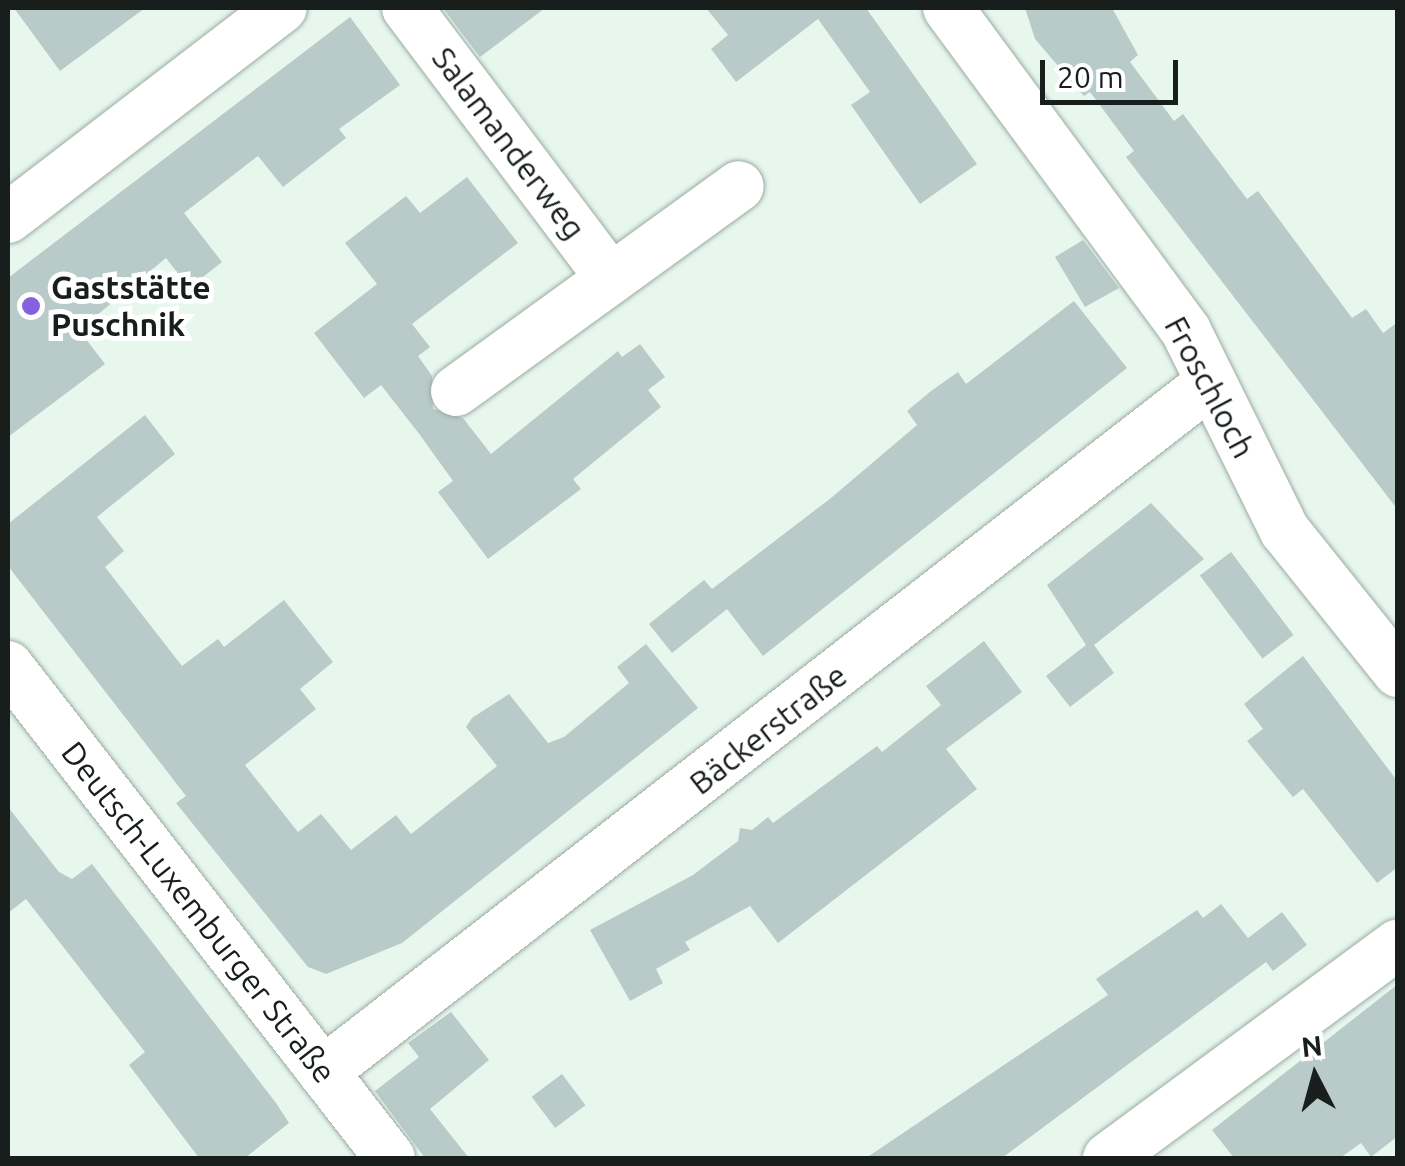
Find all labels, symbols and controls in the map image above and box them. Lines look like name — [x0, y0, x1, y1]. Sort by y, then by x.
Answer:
street label: Salamanderweg — [424, 39, 594, 247]
scale bar — [1045, 40, 1182, 102]
text: 20 m — [1057, 60, 1124, 94]
place label: Gaststätte Puschnik — [51, 269, 211, 344]
marker: Gaststätte Puschnik — [20, 295, 42, 317]
street label: Froschloch — [1157, 310, 1263, 464]
street label: Bäckerstraße — [682, 656, 854, 802]
street label: Deutsch-Luxemburger Straße — [54, 734, 344, 1090]
north arrow — [1265, 1026, 1365, 1126]
text: N — [1300, 1029, 1324, 1062]

